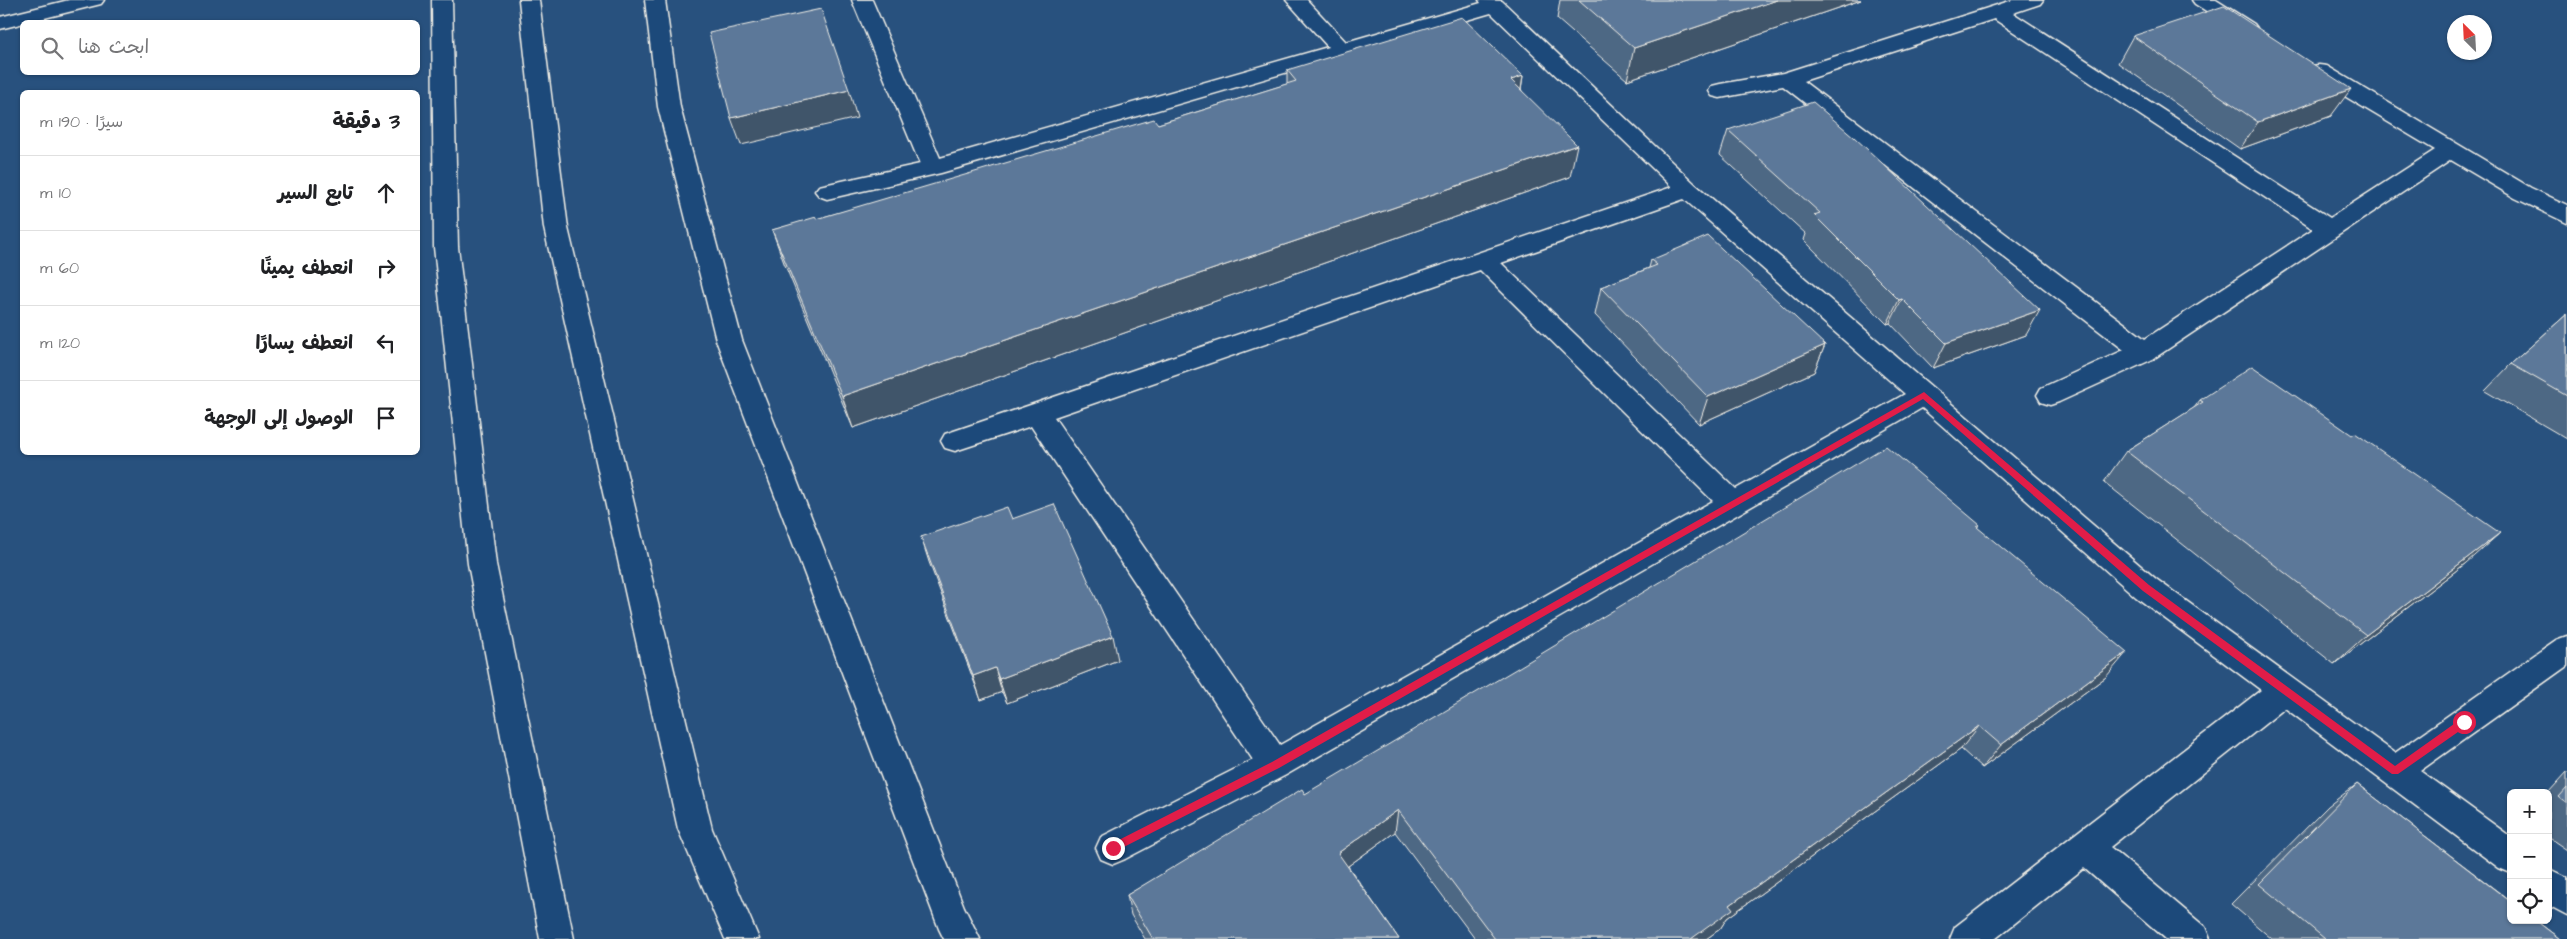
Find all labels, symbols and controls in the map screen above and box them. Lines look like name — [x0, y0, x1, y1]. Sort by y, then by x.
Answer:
north arrow — [2447, 15, 2492, 60]
search box — [20, 20, 420, 75]
icon: search — [38, 34, 66, 62]
text: ابحث هنا — [78, 34, 149, 61]
text: 3 دقيقة — [332, 107, 400, 136]
text: سيرًا · 190 m — [40, 111, 123, 133]
icon: ahead — [372, 179, 400, 207]
text: تابع السير — [278, 180, 353, 207]
text: 10 m — [40, 182, 71, 204]
icon: right — [372, 254, 400, 282]
text: انعطف يمينًا — [261, 255, 353, 282]
text: 60 m — [40, 257, 79, 279]
icon: left — [372, 329, 400, 357]
text: انعطف يسارًا — [256, 330, 353, 357]
text: 120 m — [40, 332, 80, 354]
icon: arrive — [372, 404, 400, 432]
text: الوصول إلى الوجهة — [204, 405, 353, 432]
route start — [2453, 711, 2476, 734]
map controls — [2507, 789, 2552, 924]
button: + — [2507, 789, 2552, 834]
button: − — [2507, 834, 2552, 879]
route end — [1102, 837, 1125, 860]
button: locate — [2507, 879, 2552, 924]

